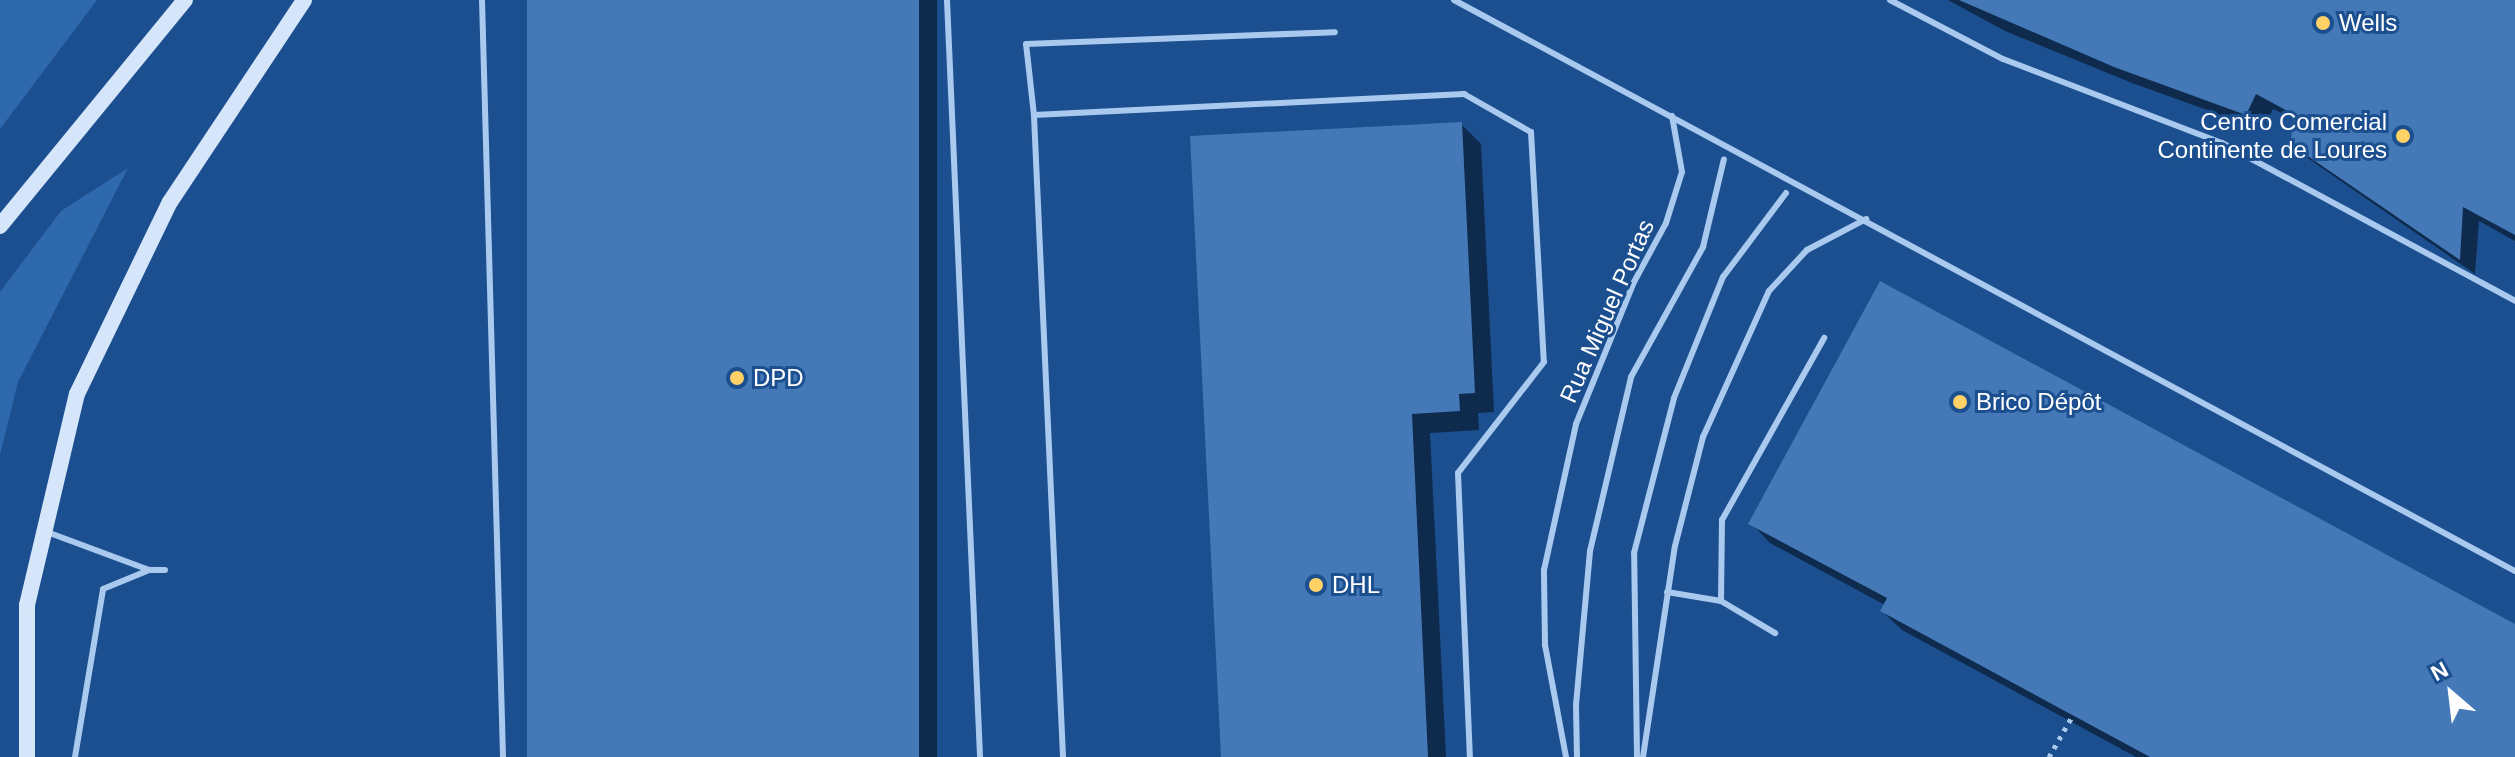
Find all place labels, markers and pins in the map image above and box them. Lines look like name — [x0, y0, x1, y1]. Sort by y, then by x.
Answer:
place label: Wells — [2339, 9, 2397, 37]
marker: Wells — [2314, 14, 2332, 32]
place label: Centro Comercial Continente de Loures — [2158, 108, 2387, 164]
marker: Centro Comercial Continente de Loures — [2394, 127, 2412, 145]
place label: DPD — [753, 364, 804, 392]
marker: DPD — [728, 369, 746, 387]
place label: Brico Dépôt — [1976, 388, 2101, 416]
marker: Brico Dépôt — [1951, 393, 1969, 411]
place label: DHL — [1332, 571, 1380, 599]
marker: DHL — [1307, 576, 1325, 594]

